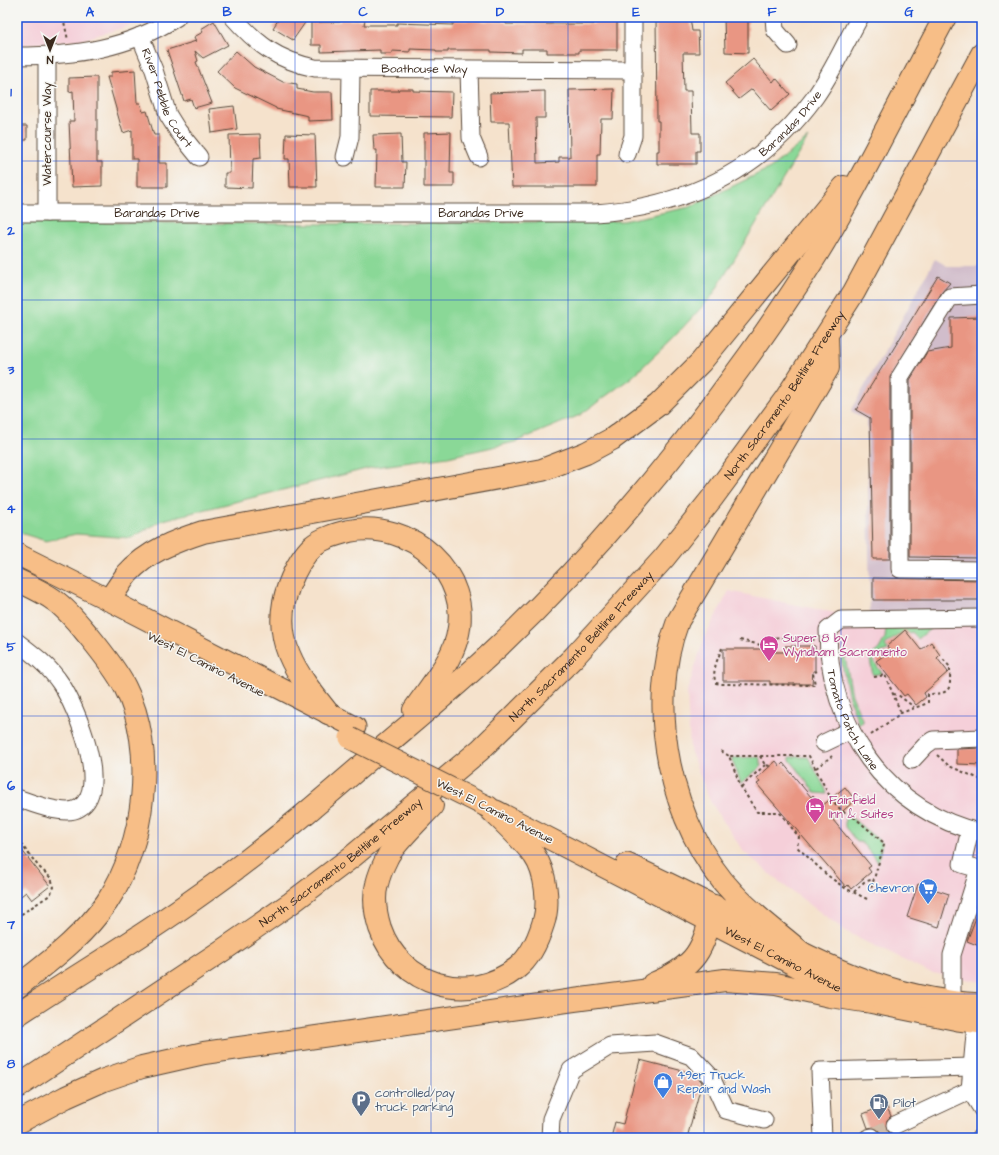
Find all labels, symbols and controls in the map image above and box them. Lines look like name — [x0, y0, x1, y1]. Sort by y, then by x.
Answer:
text: A — [86, 3, 95, 21]
text: B — [222, 3, 232, 21]
text: C — [358, 3, 368, 21]
text: D — [496, 3, 505, 21]
text: E — [632, 3, 640, 21]
text: F — [767, 3, 777, 21]
text: G — [904, 3, 914, 21]
north arrow — [30, 30, 70, 70]
street label: River Pebble Court — [137, 46, 196, 152]
text: N — [46, 52, 53, 67]
street label: Boathouse Way — [381, 60, 468, 79]
street label: Watercourse Way — [39, 82, 57, 186]
text: 1 — [10, 83, 12, 101]
street label: Barandas Drive — [755, 87, 826, 161]
street label: Barandas Drive — [114, 205, 200, 222]
street label: Barandas Drive — [438, 205, 524, 222]
text: 2 — [6, 222, 15, 240]
street label: North Sacramento Beltline Freeway — [720, 307, 850, 484]
text: 3 — [7, 361, 15, 379]
text: 4 — [7, 500, 16, 518]
street label: North Sacramento Beltline Freeway — [505, 567, 658, 726]
street label: West El Camino Avenue — [144, 627, 268, 702]
place label: Super 8 by Wyndham Sacramento — [783, 630, 907, 662]
hotel icon: Super 8 by Wyndham Sacramento — [758, 634, 780, 662]
text: 5 — [6, 638, 16, 656]
street label: Tomato Patch Lane — [822, 668, 883, 775]
street label: West El Camino Avenue — [433, 774, 557, 849]
text: 6 — [7, 777, 16, 795]
place label: Fairfield Inn & Suites — [829, 792, 893, 823]
street label: North Sacramento Beltline Freeway — [256, 794, 427, 932]
hotel icon: Fairfield Inn & Suites — [804, 796, 826, 824]
supermarket icon: Chevron — [917, 877, 939, 905]
place label: Chevron — [867, 880, 914, 897]
text: 7 — [6, 916, 16, 934]
street label: West El Camino Avenue — [721, 922, 845, 997]
text: 8 — [7, 1055, 16, 1073]
place label: 49er Truck Repair and Wash — [677, 1067, 771, 1098]
shop icon: 49er Truck Repair and Wash — [652, 1071, 674, 1099]
place label: controlled/pay truck parking — [375, 1085, 455, 1117]
parking icon: controlled/pay truck parking — [350, 1089, 372, 1117]
fuel station icon: Pilot — [868, 1092, 890, 1120]
place label: Pilot — [893, 1095, 916, 1112]

